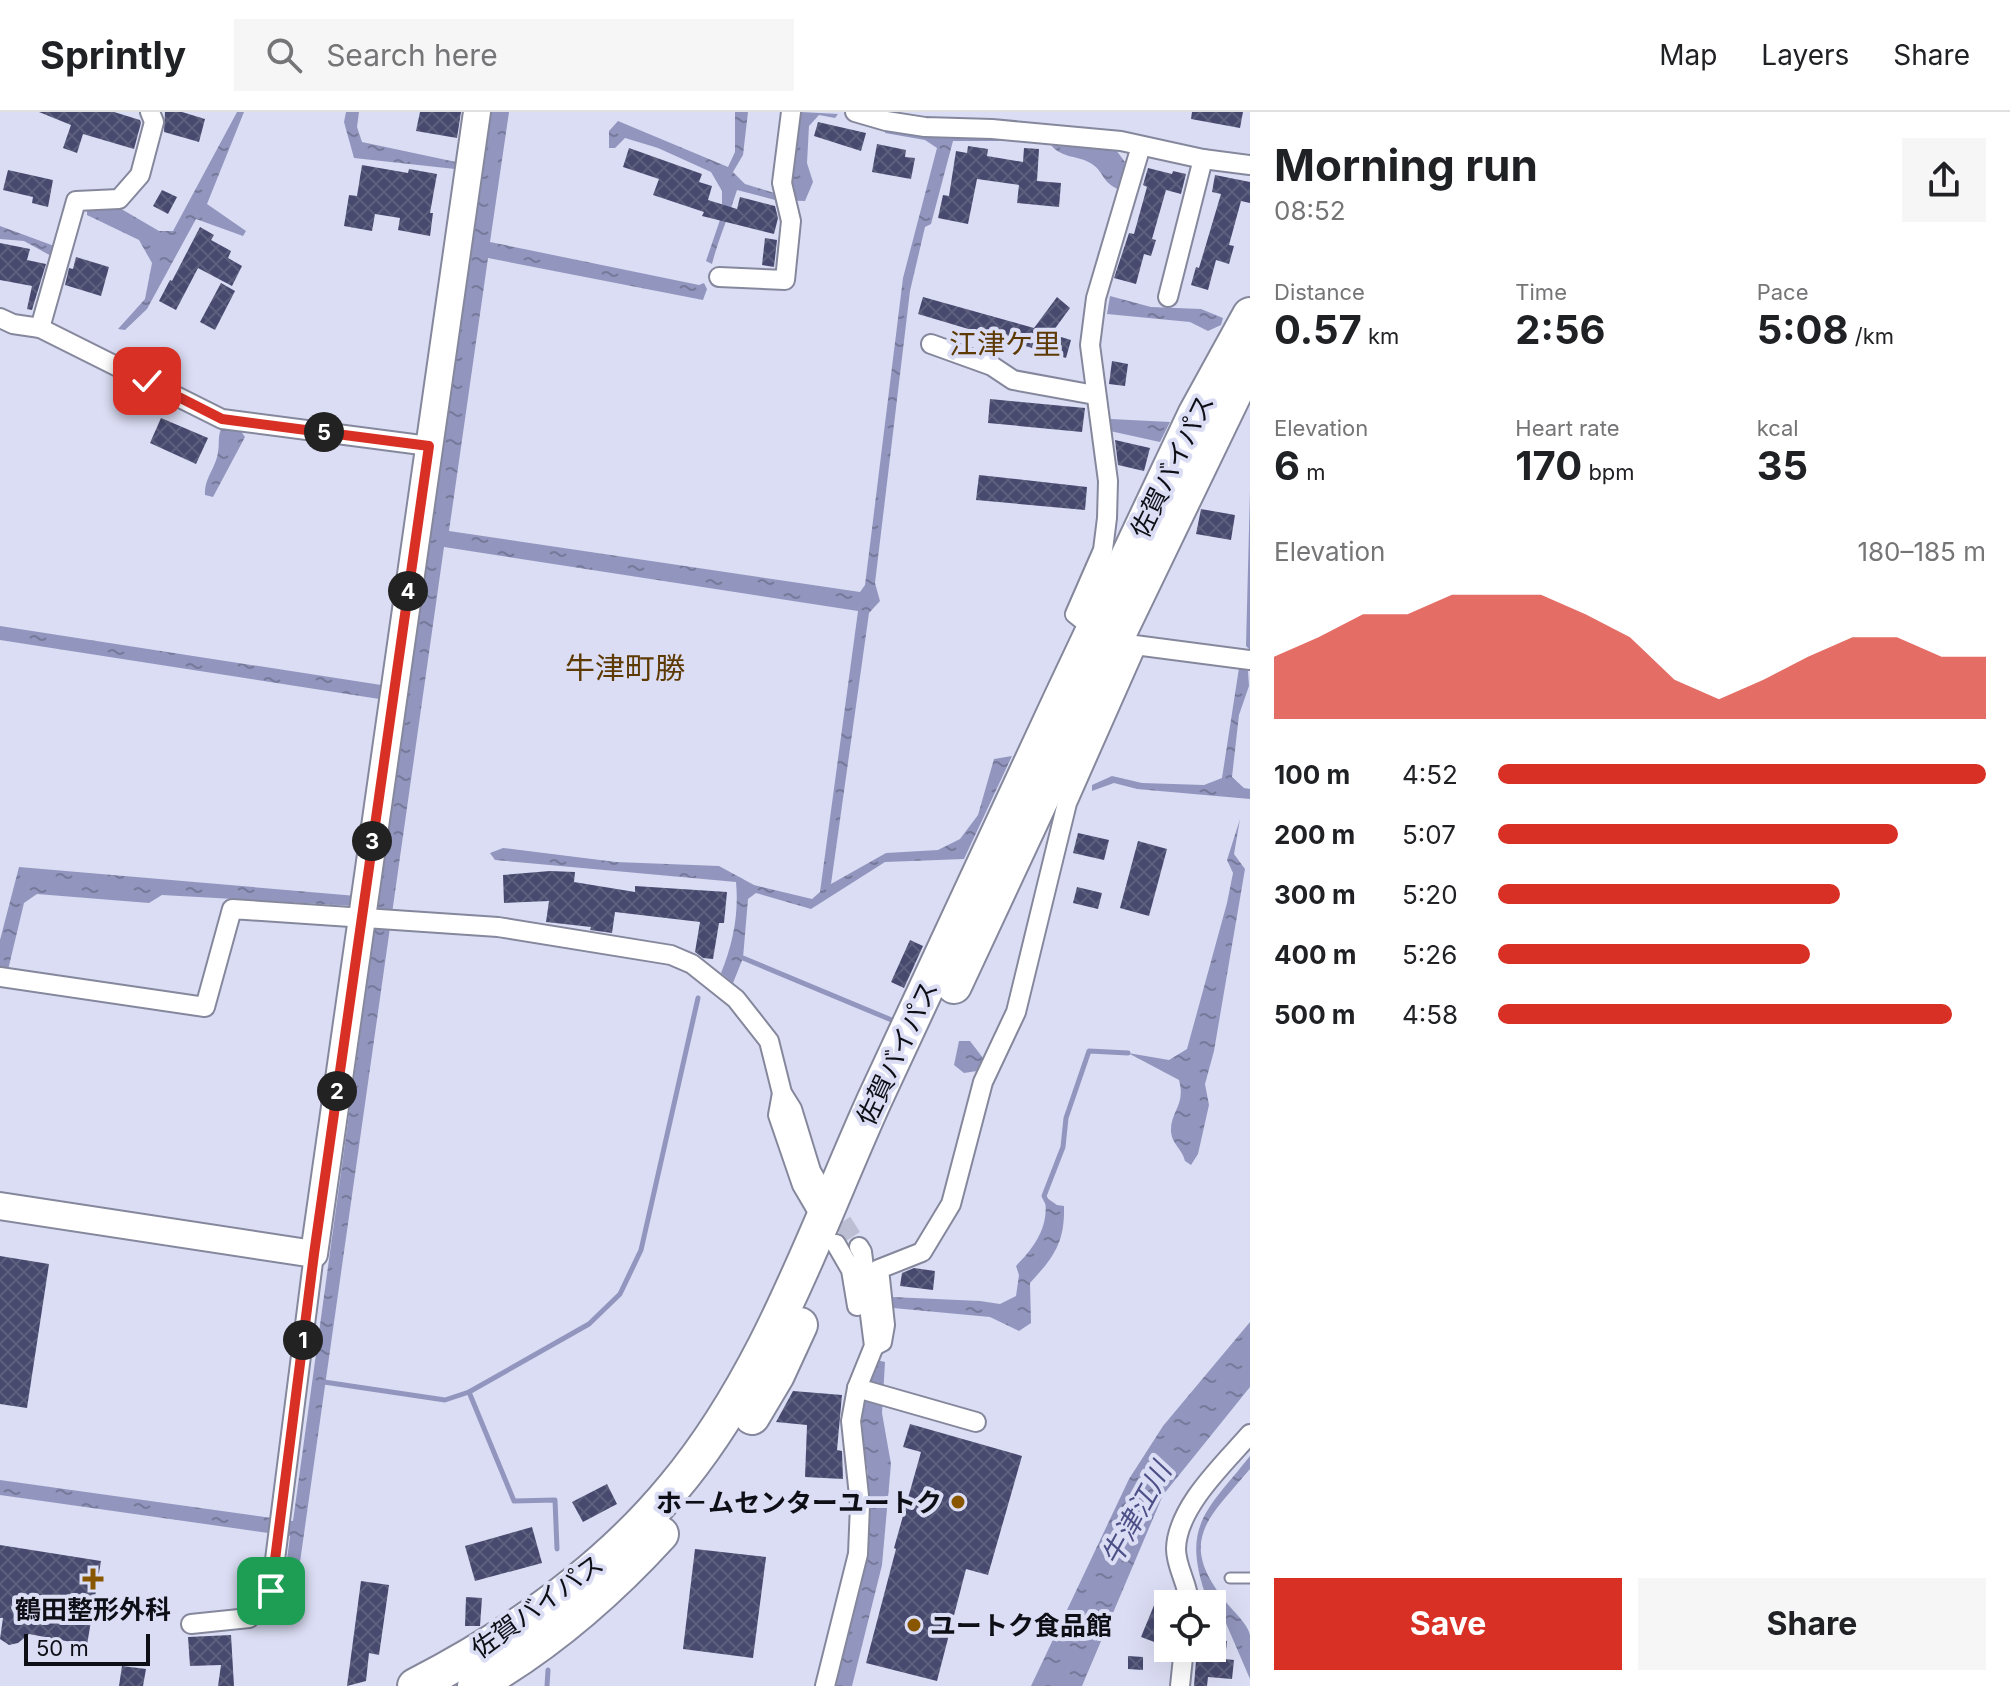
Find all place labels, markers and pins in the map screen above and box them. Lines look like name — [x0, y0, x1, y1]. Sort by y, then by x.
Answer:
pin — [113, 347, 181, 415]
pin: 5 — [304, 412, 344, 452]
pin: 4 — [388, 571, 428, 611]
pin: 3 — [352, 821, 392, 861]
pin: 2 — [317, 1071, 357, 1111]
pin: 1 — [283, 1320, 323, 1360]
place label: ホ－ムセンターユートク — [656, 1487, 942, 1518]
marker: ホ－ムセンターユートク — [949, 1493, 967, 1511]
pin — [237, 1557, 305, 1625]
marker: 鶴田整形外科 — [82, 1568, 104, 1590]
place label: 鶴田整形外科 — [15, 1594, 171, 1625]
place label: ユートク食品館 — [930, 1610, 1112, 1641]
marker: ユートク食品館 — [905, 1616, 923, 1634]

